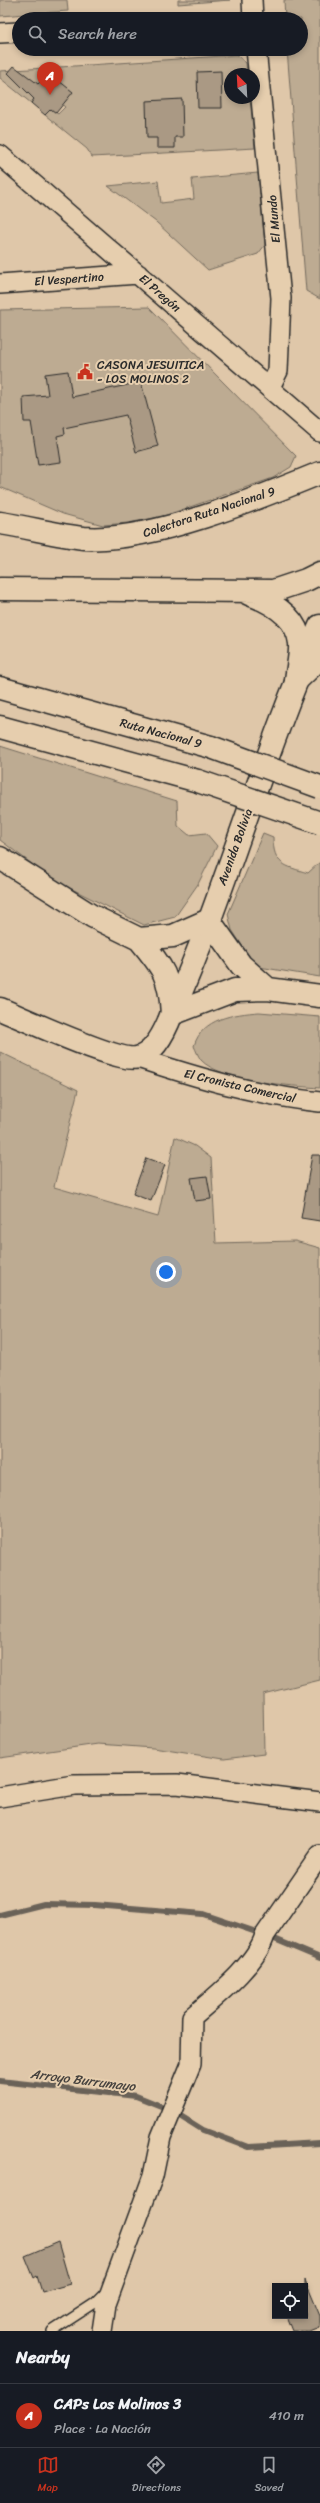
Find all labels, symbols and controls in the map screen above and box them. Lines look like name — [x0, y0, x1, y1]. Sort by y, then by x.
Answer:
search box — [12, 12, 308, 56]
text: Search here — [58, 21, 137, 47]
icon: search — [26, 23, 48, 45]
pin: A — [37, 62, 63, 95]
north arrow — [224, 68, 260, 104]
street label: El Mundo — [261, 194, 287, 244]
street label: El Vespertino — [33, 266, 105, 292]
street label: El Pregón — [134, 268, 187, 318]
place label: CASONA JESUITICA - LOS MOLINOS 2 — [97, 354, 205, 390]
public building icon: CASONA JESUITICA - LOS MOLINOS 2 — [76, 363, 94, 381]
street label: Colectora Ruta Nacional 9 — [140, 480, 278, 544]
street label: Ruta Nacional 9 — [117, 711, 205, 755]
street label: Avenida Bolivia — [211, 806, 259, 889]
street label: El Cronista Comercial — [182, 1062, 299, 1110]
your location — [156, 1262, 176, 1282]
water label: Arroyo Burrumayo — [29, 2062, 138, 2098]
map controls — [272, 2283, 308, 2319]
button: locate — [272, 2283, 308, 2319]
text: Nearby — [16, 2342, 70, 2372]
text: CAPs Los Molinos 3 — [54, 2391, 181, 2417]
text: A — [25, 2404, 33, 2427]
text: 410 m — [269, 2404, 304, 2427]
text: Place · La Nación — [54, 2417, 151, 2440]
tab: Map — [37, 2454, 59, 2497]
tab: Directions — [132, 2454, 181, 2497]
tab: Saved — [254, 2454, 283, 2497]

